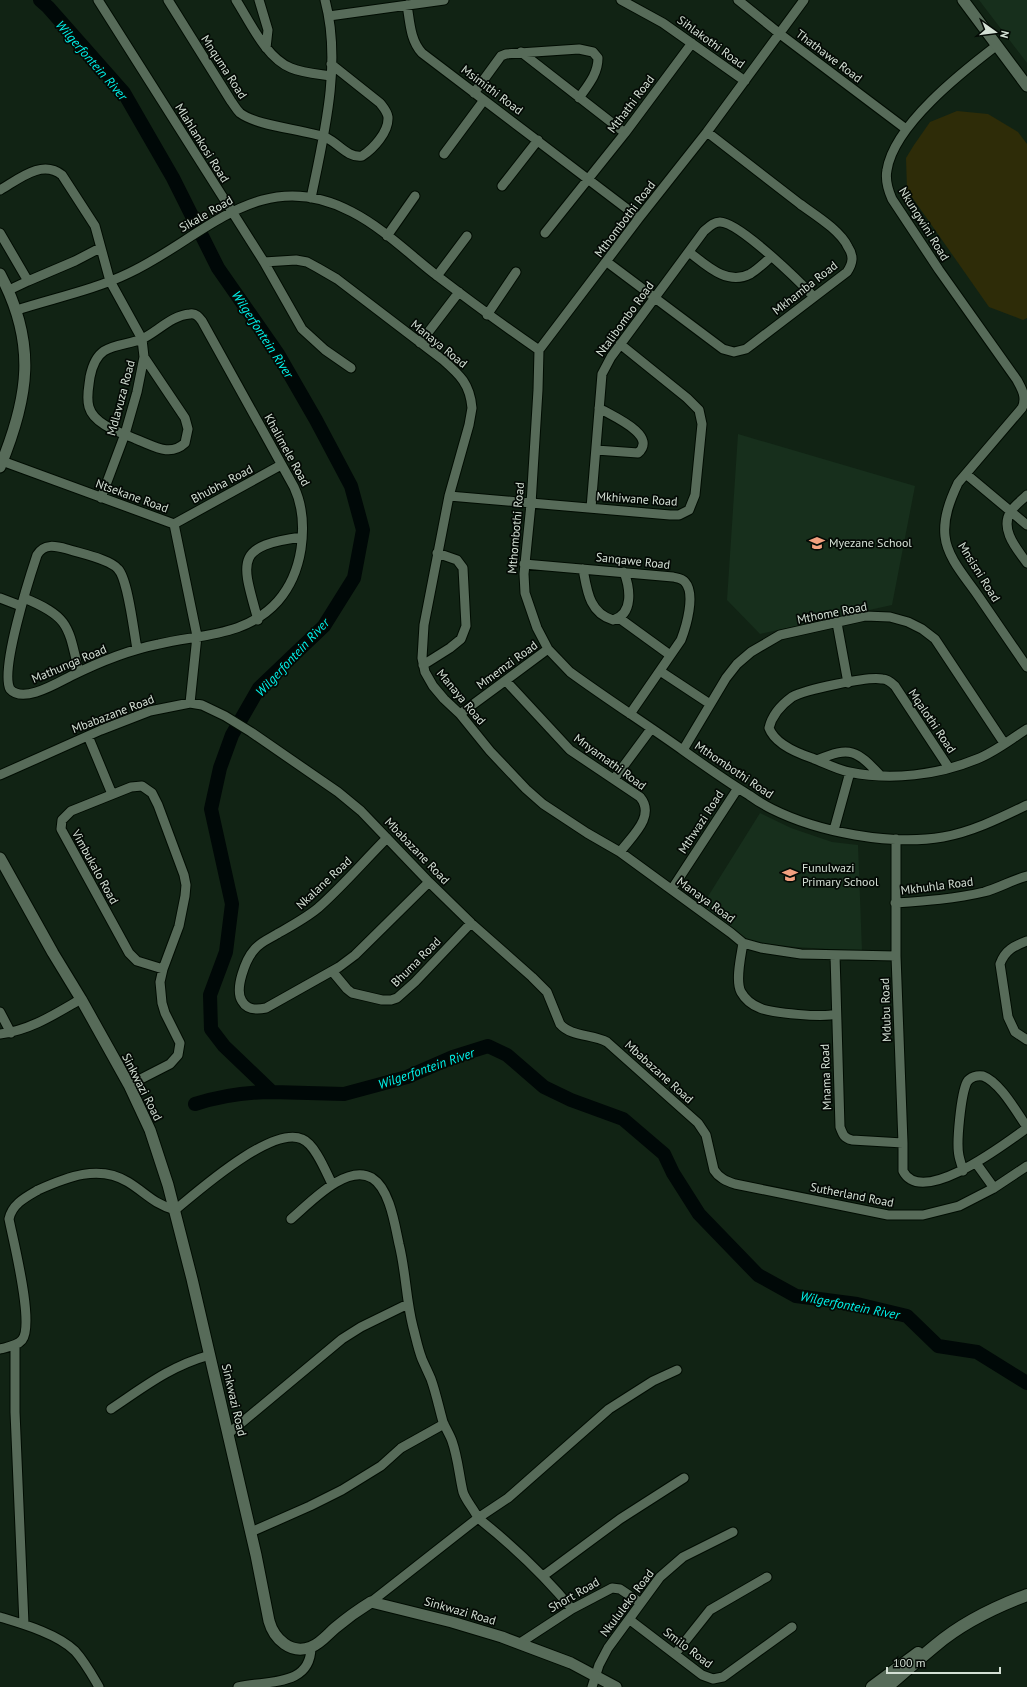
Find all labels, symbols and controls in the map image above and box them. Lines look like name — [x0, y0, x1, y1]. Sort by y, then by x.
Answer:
street label: Sihlakothi Road — [674, 12, 748, 71]
north arrow — [975, 12, 1015, 52]
water label: Wilgerfontein River — [52, 17, 132, 105]
street label: Thathawe Road — [793, 26, 865, 85]
text: N — [997, 29, 1012, 40]
street label: Mnquma Road — [198, 32, 251, 102]
street label: Msimithi Road — [459, 62, 526, 118]
street label: Mthathi Road — [604, 72, 657, 136]
street label: Mlahlankosi Road — [172, 100, 233, 185]
street label: Mthombothi Road — [591, 178, 658, 260]
street label: Nkungwini Road — [896, 184, 953, 263]
street label: Sikale Road — [176, 192, 235, 235]
street label: Mkhamba Road — [769, 258, 840, 318]
street label: Ntalibombo Road — [592, 278, 657, 359]
water label: Wilgerfontein River — [228, 287, 298, 382]
street label: Manaya Road — [408, 316, 471, 371]
street label: Mdlavuza Road — [103, 358, 138, 437]
street label: Khalimele Road — [261, 411, 314, 489]
street label: Bhubha Road — [188, 461, 255, 506]
street label: Ntsekane Road — [94, 475, 171, 516]
street label: Mthombothi Road — [504, 482, 527, 574]
street label: Mkhiwane Road — [596, 488, 678, 509]
school or university icon: Myezane School — [808, 534, 826, 552]
place label: Myezane School — [829, 535, 912, 550]
street label: Mnsisni Road — [955, 539, 1004, 604]
street label: Sanqawe Road — [595, 549, 671, 572]
street label: Mthome Road — [796, 598, 868, 627]
water label: Wilgerfontein River — [252, 614, 334, 700]
street label: Mmemzi Road — [473, 637, 540, 692]
street label: Mathunga Road — [29, 641, 109, 686]
street label: Manaya Road — [434, 666, 489, 728]
street label: Mqalothi Road — [905, 686, 959, 756]
street label: Mbabazane Road — [70, 691, 156, 736]
street label: Mnyamathi Road — [571, 730, 649, 793]
street label: Mthombothi Road — [692, 738, 776, 801]
street label: Mthwazi Road — [675, 787, 727, 856]
street label: Mbabazane Road — [382, 814, 453, 887]
street label: Vimbukalo Road — [68, 826, 122, 907]
street label: Nkalane Road — [293, 853, 355, 912]
place label: Funulwazi Primary School — [802, 860, 879, 889]
school or university icon: Funulwazi Primary School — [781, 866, 799, 884]
street label: Manaya Road — [674, 874, 738, 926]
street label: Mkhuhla Road — [900, 874, 974, 897]
street label: Bhuma Road — [388, 934, 444, 990]
street label: Mdubu Road — [877, 978, 894, 1042]
street label: Mbabazane Road — [622, 1037, 697, 1106]
water label: Wilgerfontein River — [376, 1044, 477, 1093]
street label: Mnama Road — [817, 1044, 834, 1110]
street label: Sinkwazi Road — [119, 1050, 166, 1123]
street label: Sutherland Road — [809, 1179, 895, 1210]
water label: Wilgerfontein River — [799, 1288, 902, 1324]
street label: Sinkwazi Road — [219, 1362, 250, 1438]
street label: Nkululeko Road — [596, 1566, 657, 1639]
street label: Short Road — [546, 1574, 602, 1615]
street label: Sinkwazi Road — [423, 1593, 498, 1628]
street label: Smilo Road — [661, 1624, 716, 1671]
scale bar — [887, 1649, 1000, 1675]
text: 100 m — [893, 1655, 926, 1670]

